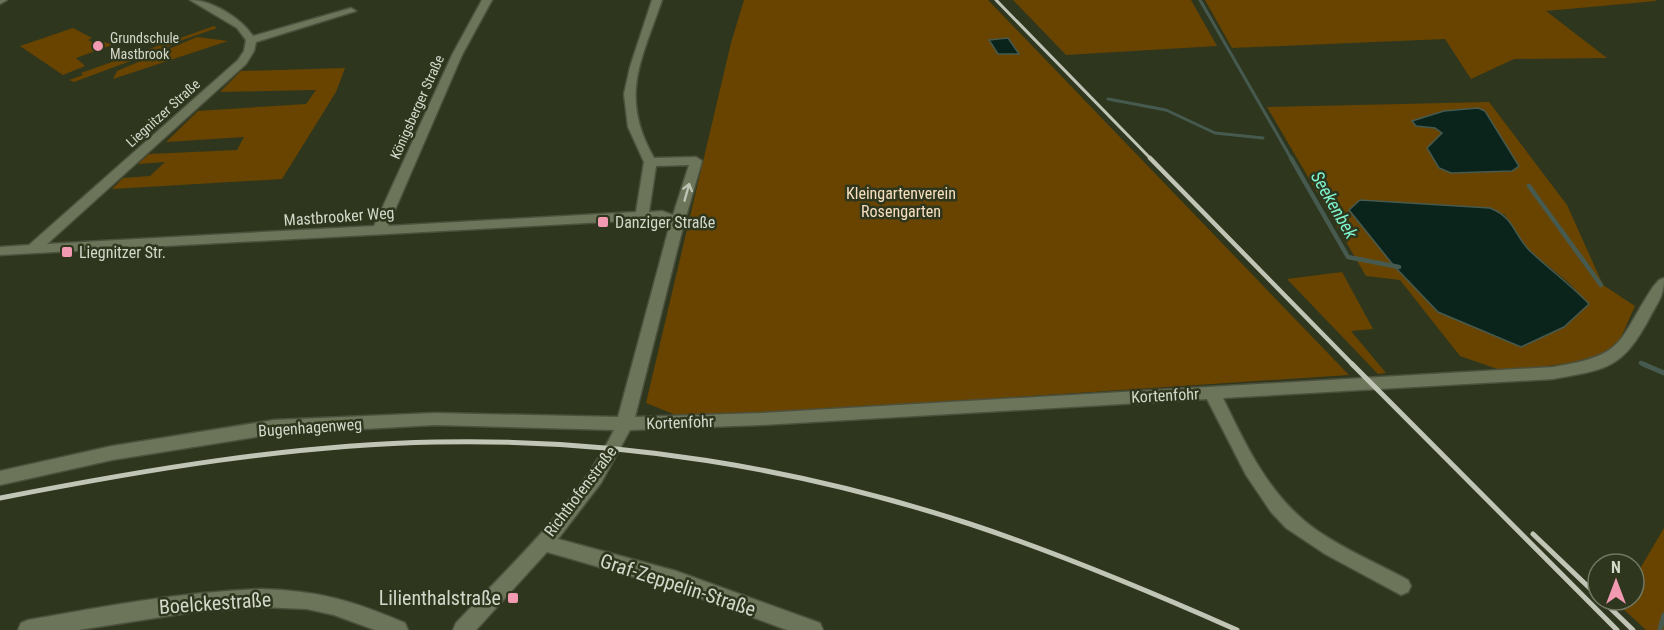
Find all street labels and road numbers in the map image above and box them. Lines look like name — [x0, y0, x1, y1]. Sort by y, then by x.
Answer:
street label: Königsberger Straße — [387, 52, 447, 162]
street label: Liegnitzer Straße — [123, 75, 203, 150]
street label: Mastbrooker Weg — [283, 203, 395, 230]
street label: Kortenfohr — [1131, 384, 1199, 407]
street label: Kortenfohr — [646, 412, 714, 433]
street label: Bugenhagenweg — [258, 414, 363, 441]
street label: Richthofenstraße — [540, 442, 620, 540]
street label: Graf-Zeppelin-Straße — [597, 549, 759, 621]
street label: Boelckestraße — [158, 587, 272, 619]

